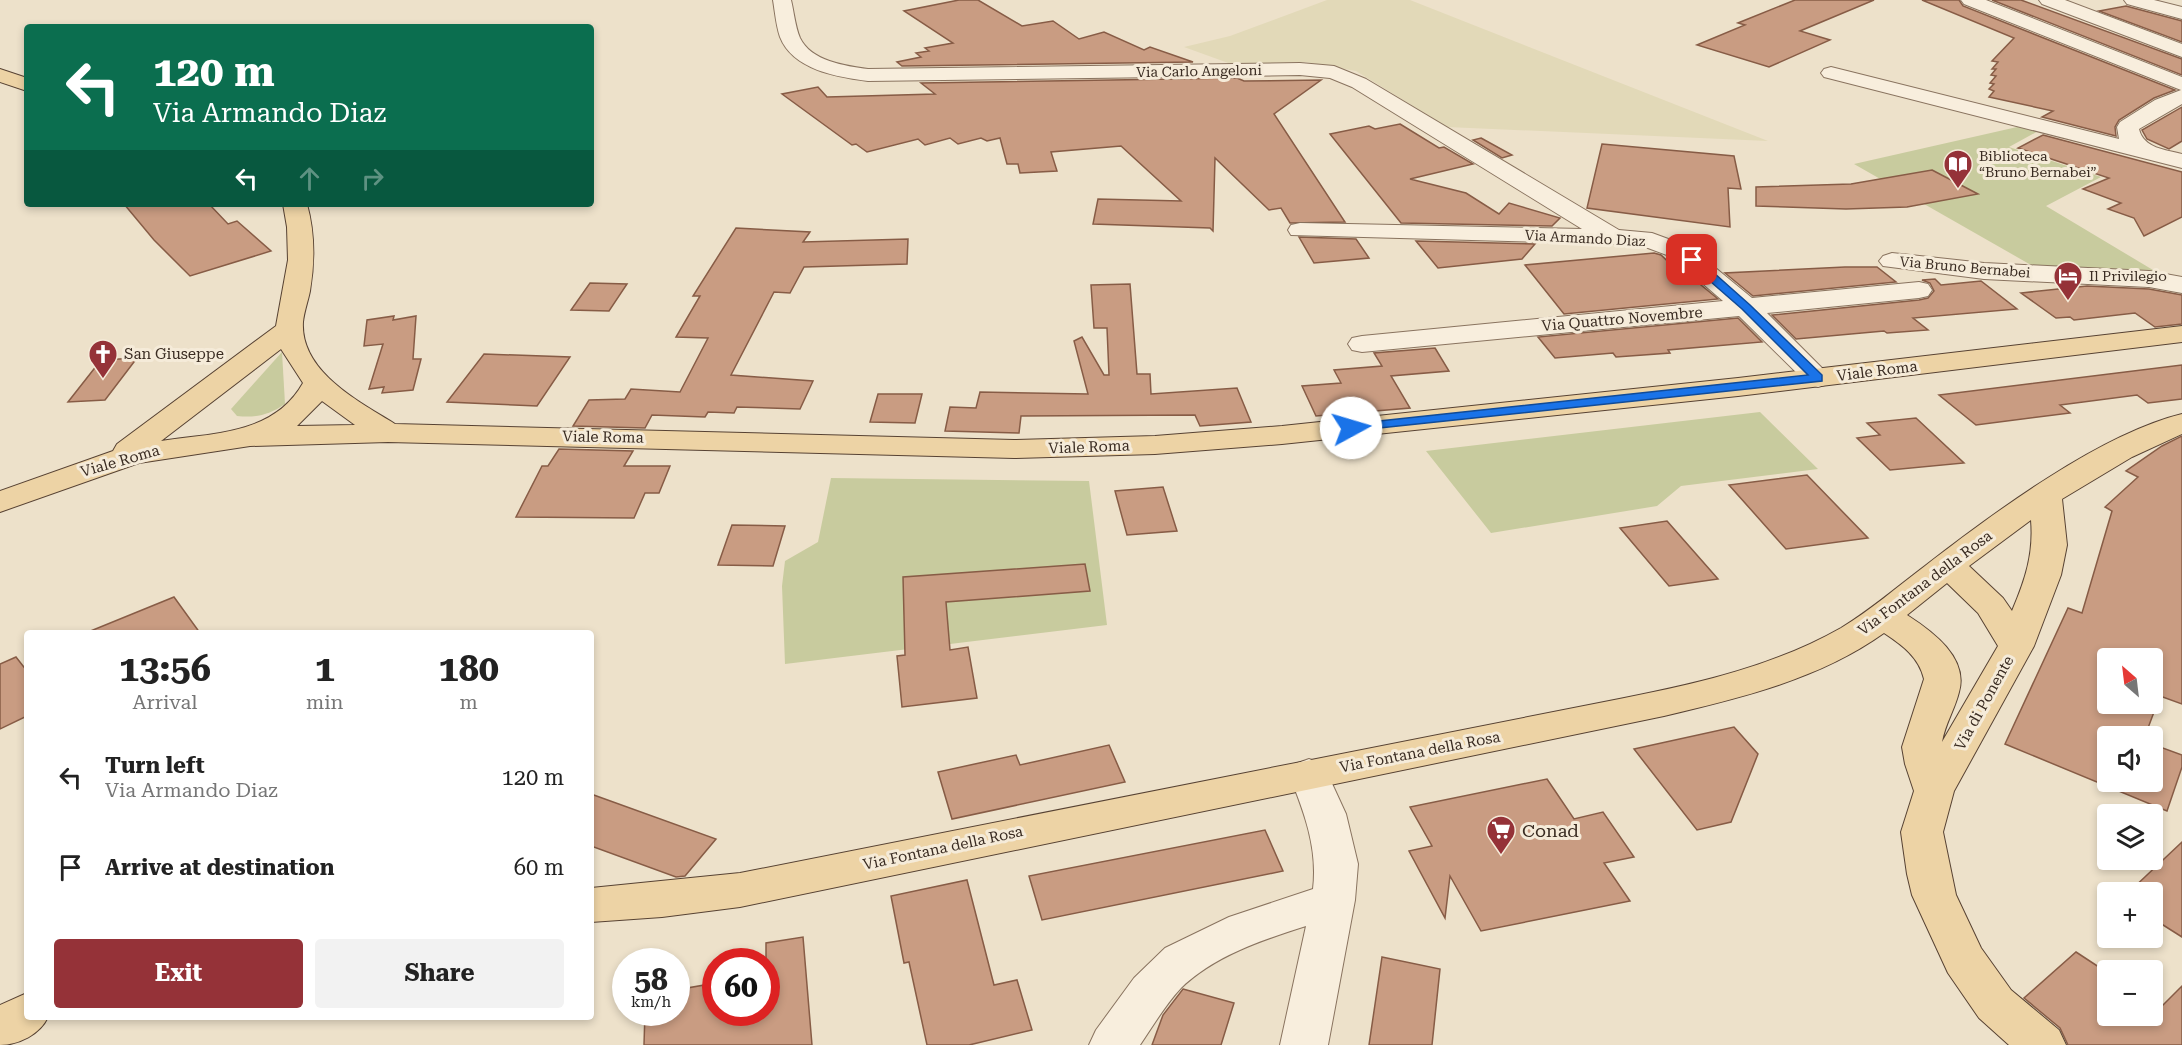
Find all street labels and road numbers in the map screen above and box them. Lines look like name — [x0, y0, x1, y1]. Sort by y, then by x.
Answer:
street label: Via Carlo Angeloni — [1136, 62, 1262, 80]
street label: Via Armando Diaz — [1524, 227, 1646, 249]
street label: Via Bruno Bernabei — [1899, 253, 2032, 281]
street label: Via Quattro Novembre — [1541, 303, 1703, 335]
street label: Viale Roma — [1836, 357, 1918, 385]
street label: Viale Roma — [562, 427, 644, 447]
street label: Viale Roma — [1048, 437, 1130, 457]
street label: Viale Roma — [78, 441, 162, 481]
street label: Via Fontana della Rosa — [1854, 527, 1996, 639]
street label: Via di Ponente — [1951, 653, 2017, 753]
street label: Via Fontana della Rosa — [1338, 728, 1502, 776]
street label: Via Fontana della Rosa — [861, 822, 1025, 874]

